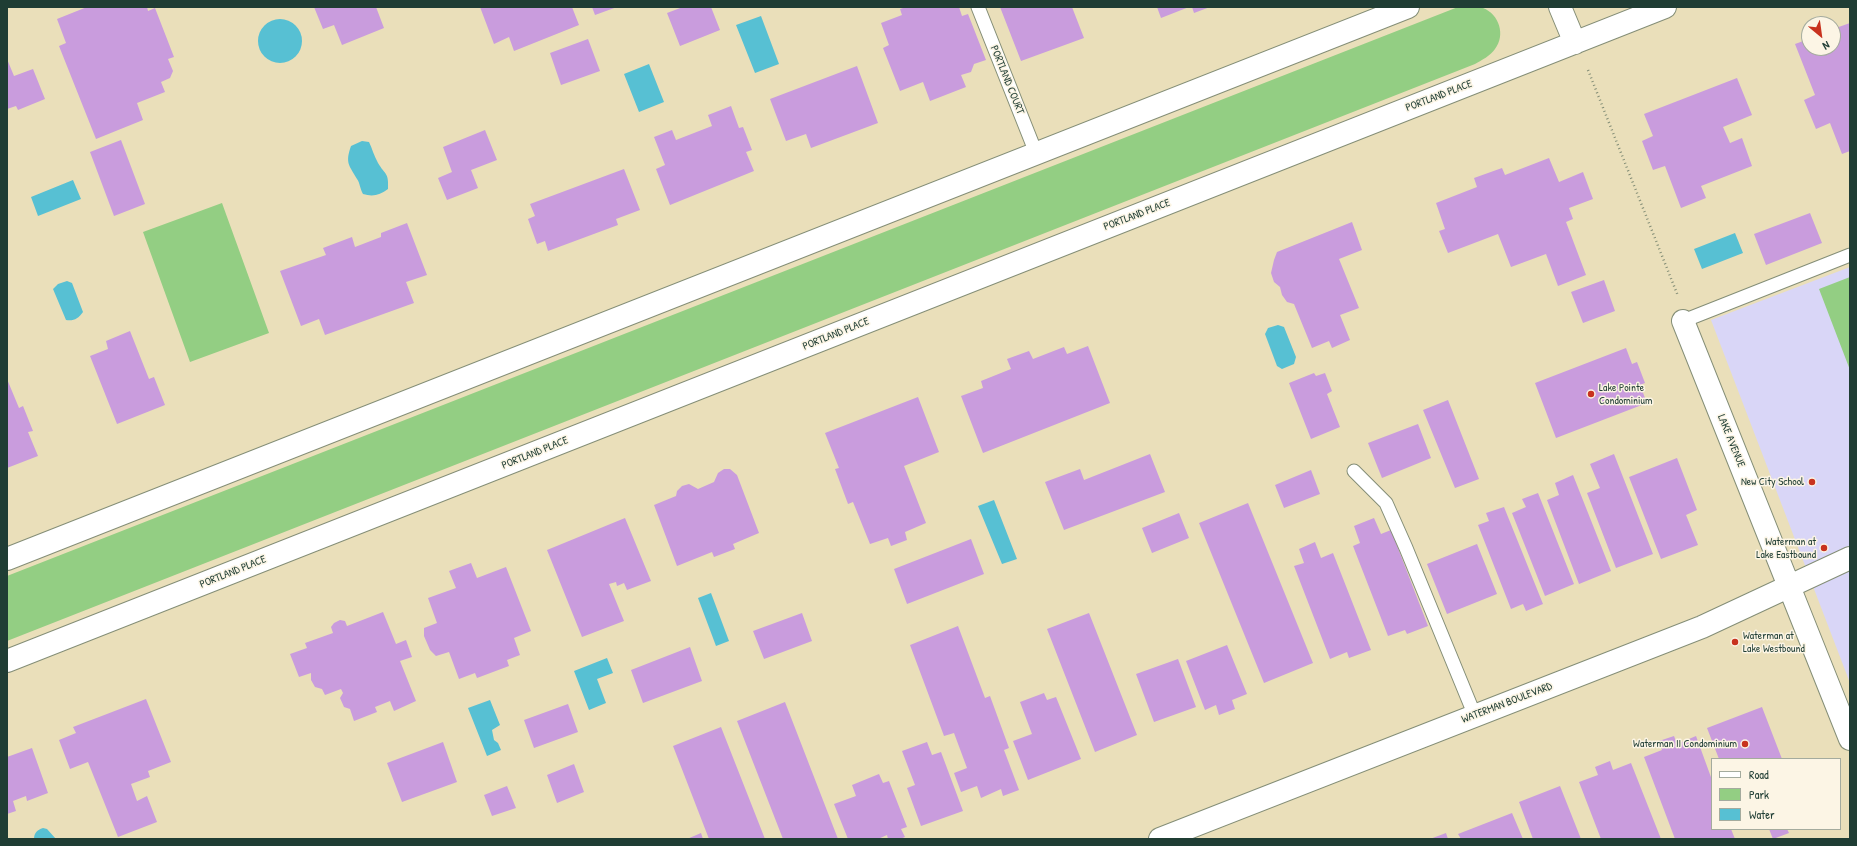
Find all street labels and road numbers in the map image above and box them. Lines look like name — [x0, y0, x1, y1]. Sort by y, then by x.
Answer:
street label: PORTLAND COURT — [987, 44, 1027, 116]
street label: PORTLAND PLACE — [1404, 77, 1474, 115]
street label: PORTLAND PLACE — [1102, 196, 1172, 234]
street label: PORTLAND PLACE — [801, 315, 871, 353]
street label: LAKE AVENUE — [1714, 413, 1748, 469]
street label: PORTLAND PLACE — [500, 434, 570, 472]
street label: PORTLAND PLACE — [198, 553, 268, 591]
street label: WATERMAN BOULEVARD — [1460, 680, 1554, 726]

